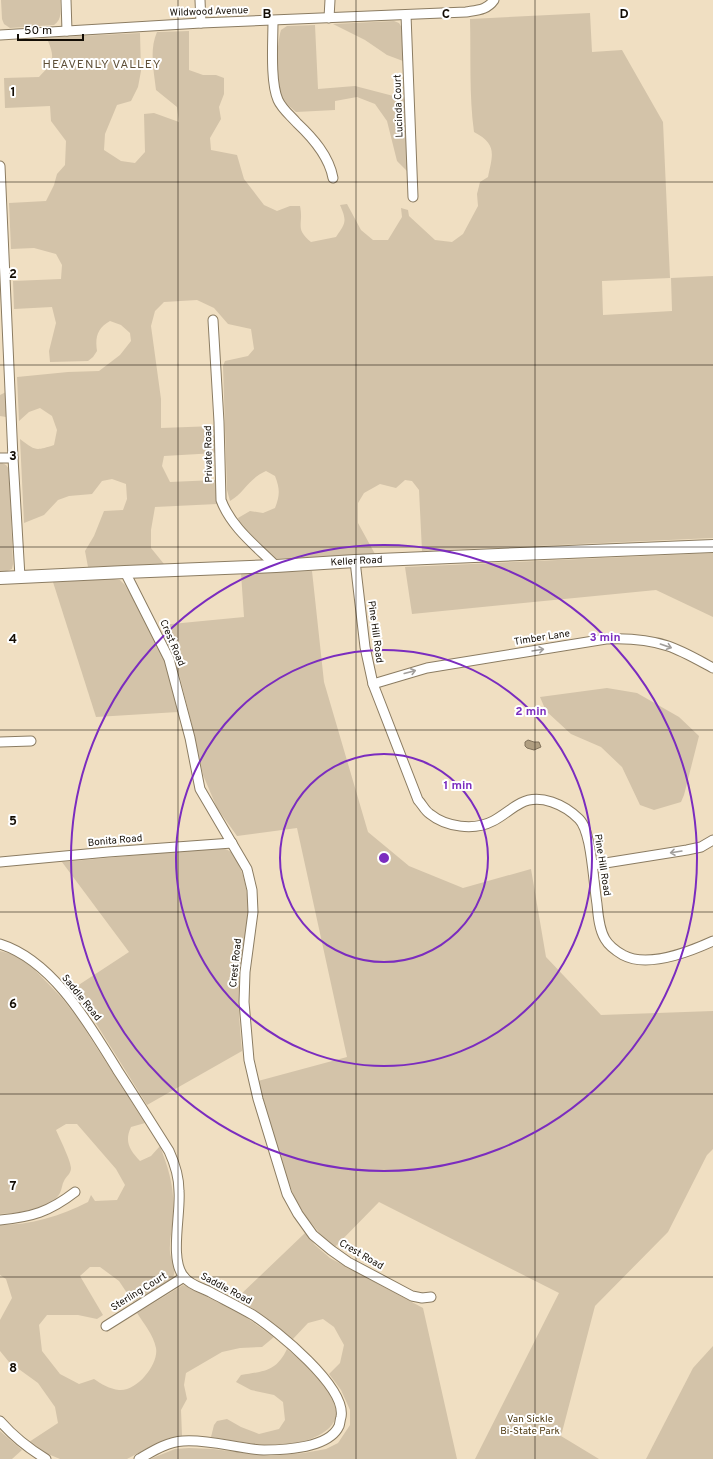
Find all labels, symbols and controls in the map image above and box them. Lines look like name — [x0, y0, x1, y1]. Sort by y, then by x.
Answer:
street label: Wildwood Avenue — [169, 4, 249, 20]
text: B — [263, 7, 272, 23]
text: C — [442, 7, 450, 23]
text: D — [619, 7, 629, 23]
scale bar — [18, 16, 83, 42]
text: 50 m — [24, 23, 52, 39]
district label: HEAVENLY VALLEY — [43, 57, 161, 73]
street label: Lucinda Court — [391, 74, 407, 138]
text: 1 — [10, 85, 16, 101]
text: 2 — [9, 267, 17, 283]
street label: Private Road — [202, 425, 216, 483]
text: 3 — [9, 449, 17, 465]
street label: Keller Road — [330, 553, 383, 569]
street label: Pine Hill Road — [364, 600, 386, 664]
street label: Crest Road — [156, 618, 188, 668]
street label: Timber Lane — [513, 627, 571, 649]
text: 3 min — [589, 630, 621, 646]
text: 4 — [9, 632, 17, 648]
one-way arrow — [659, 643, 672, 650]
one-way arrow — [531, 646, 544, 654]
one-way arrow — [403, 668, 416, 676]
text: 2 min — [515, 704, 547, 720]
text: 1 min — [444, 778, 472, 794]
text: 5 — [9, 814, 17, 830]
street label: Bonita Road — [87, 832, 143, 850]
street label: Pine Hill Road — [591, 833, 613, 897]
one-way arrow — [670, 848, 683, 856]
centre of rings — [377, 851, 391, 865]
street label: Crest Road — [227, 938, 245, 988]
street label: Saddle Road — [58, 972, 104, 1024]
text: 6 — [9, 997, 17, 1013]
text: 7 — [10, 1179, 17, 1195]
street label: Crest Road — [336, 1237, 386, 1273]
street label: Sterling Court — [109, 1270, 170, 1314]
street label: Saddle Road — [198, 1270, 254, 1308]
text: 8 — [9, 1361, 17, 1377]
park label: Van Sickle Bi-State Park — [500, 1413, 560, 1438]

